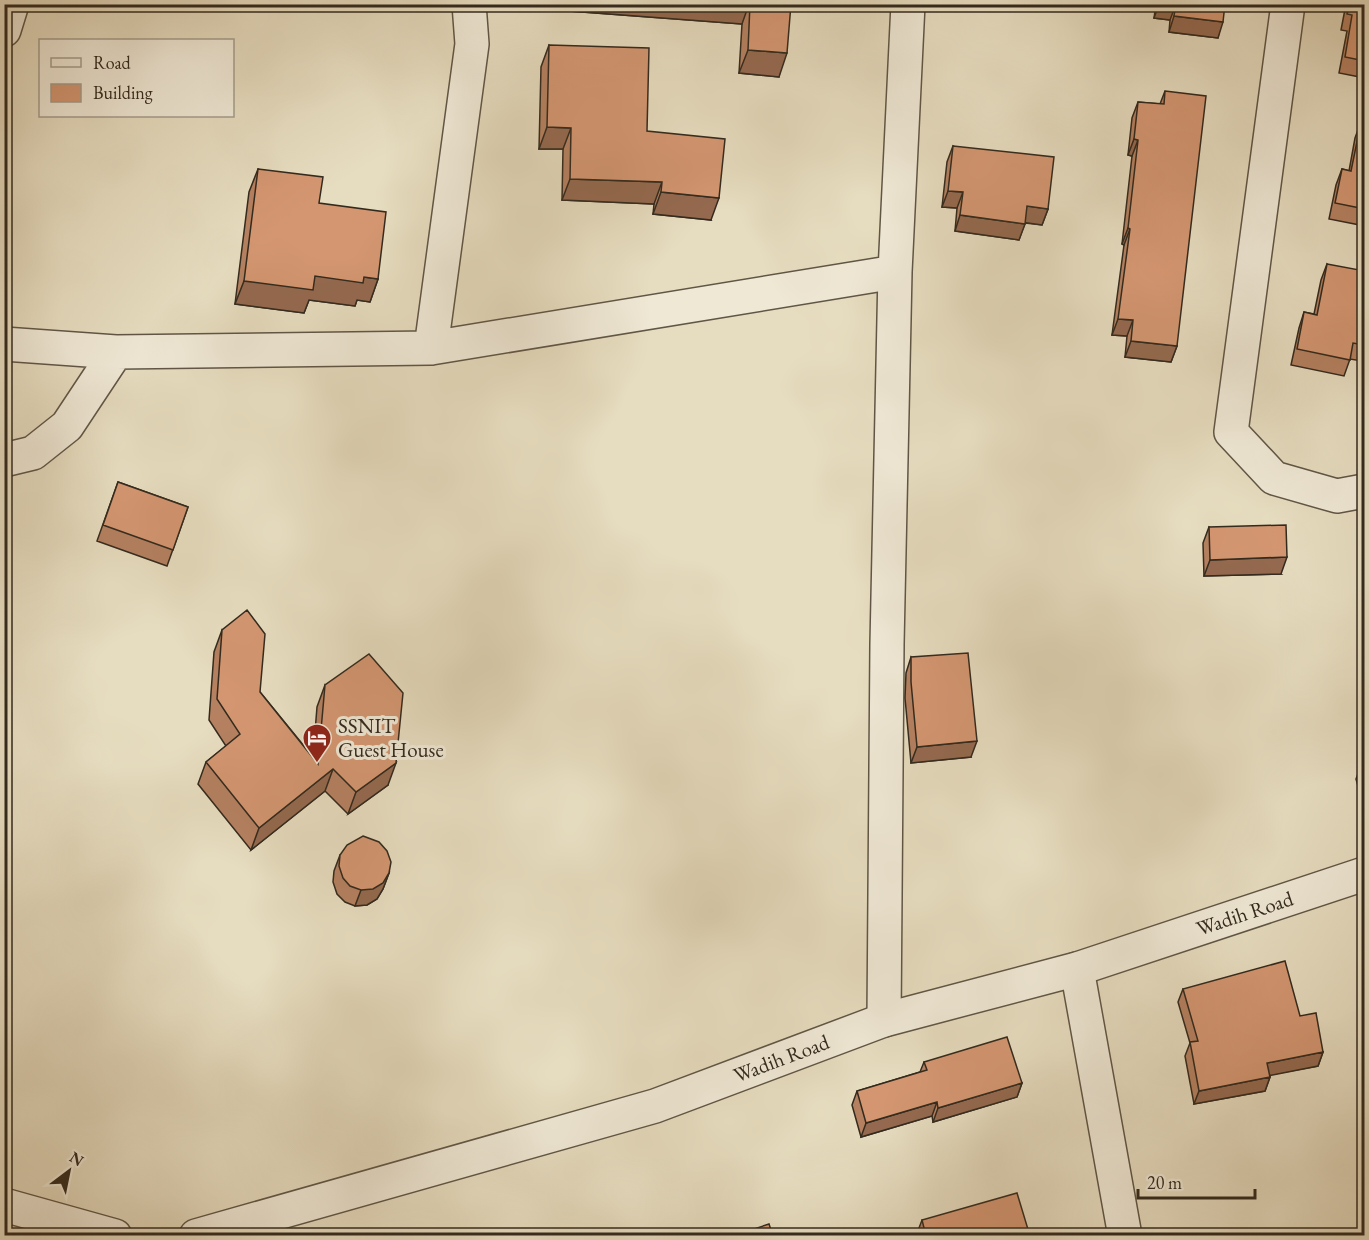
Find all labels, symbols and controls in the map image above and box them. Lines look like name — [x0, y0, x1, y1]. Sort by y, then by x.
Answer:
legend — [39, 39, 234, 117]
text: Road — [93, 51, 132, 74]
text: Building — [93, 81, 153, 104]
place label: SSNIT Guest House — [338, 712, 444, 763]
hotel icon: SSNIT Guest House — [301, 722, 333, 764]
street label: Wadih Road — [1193, 884, 1297, 942]
street label: Wadih Road — [729, 1028, 833, 1088]
north arrow — [39, 1141, 99, 1201]
text: N — [66, 1146, 88, 1171]
scale bar — [1138, 1162, 1255, 1200]
text: 20 m — [1147, 1171, 1182, 1194]

